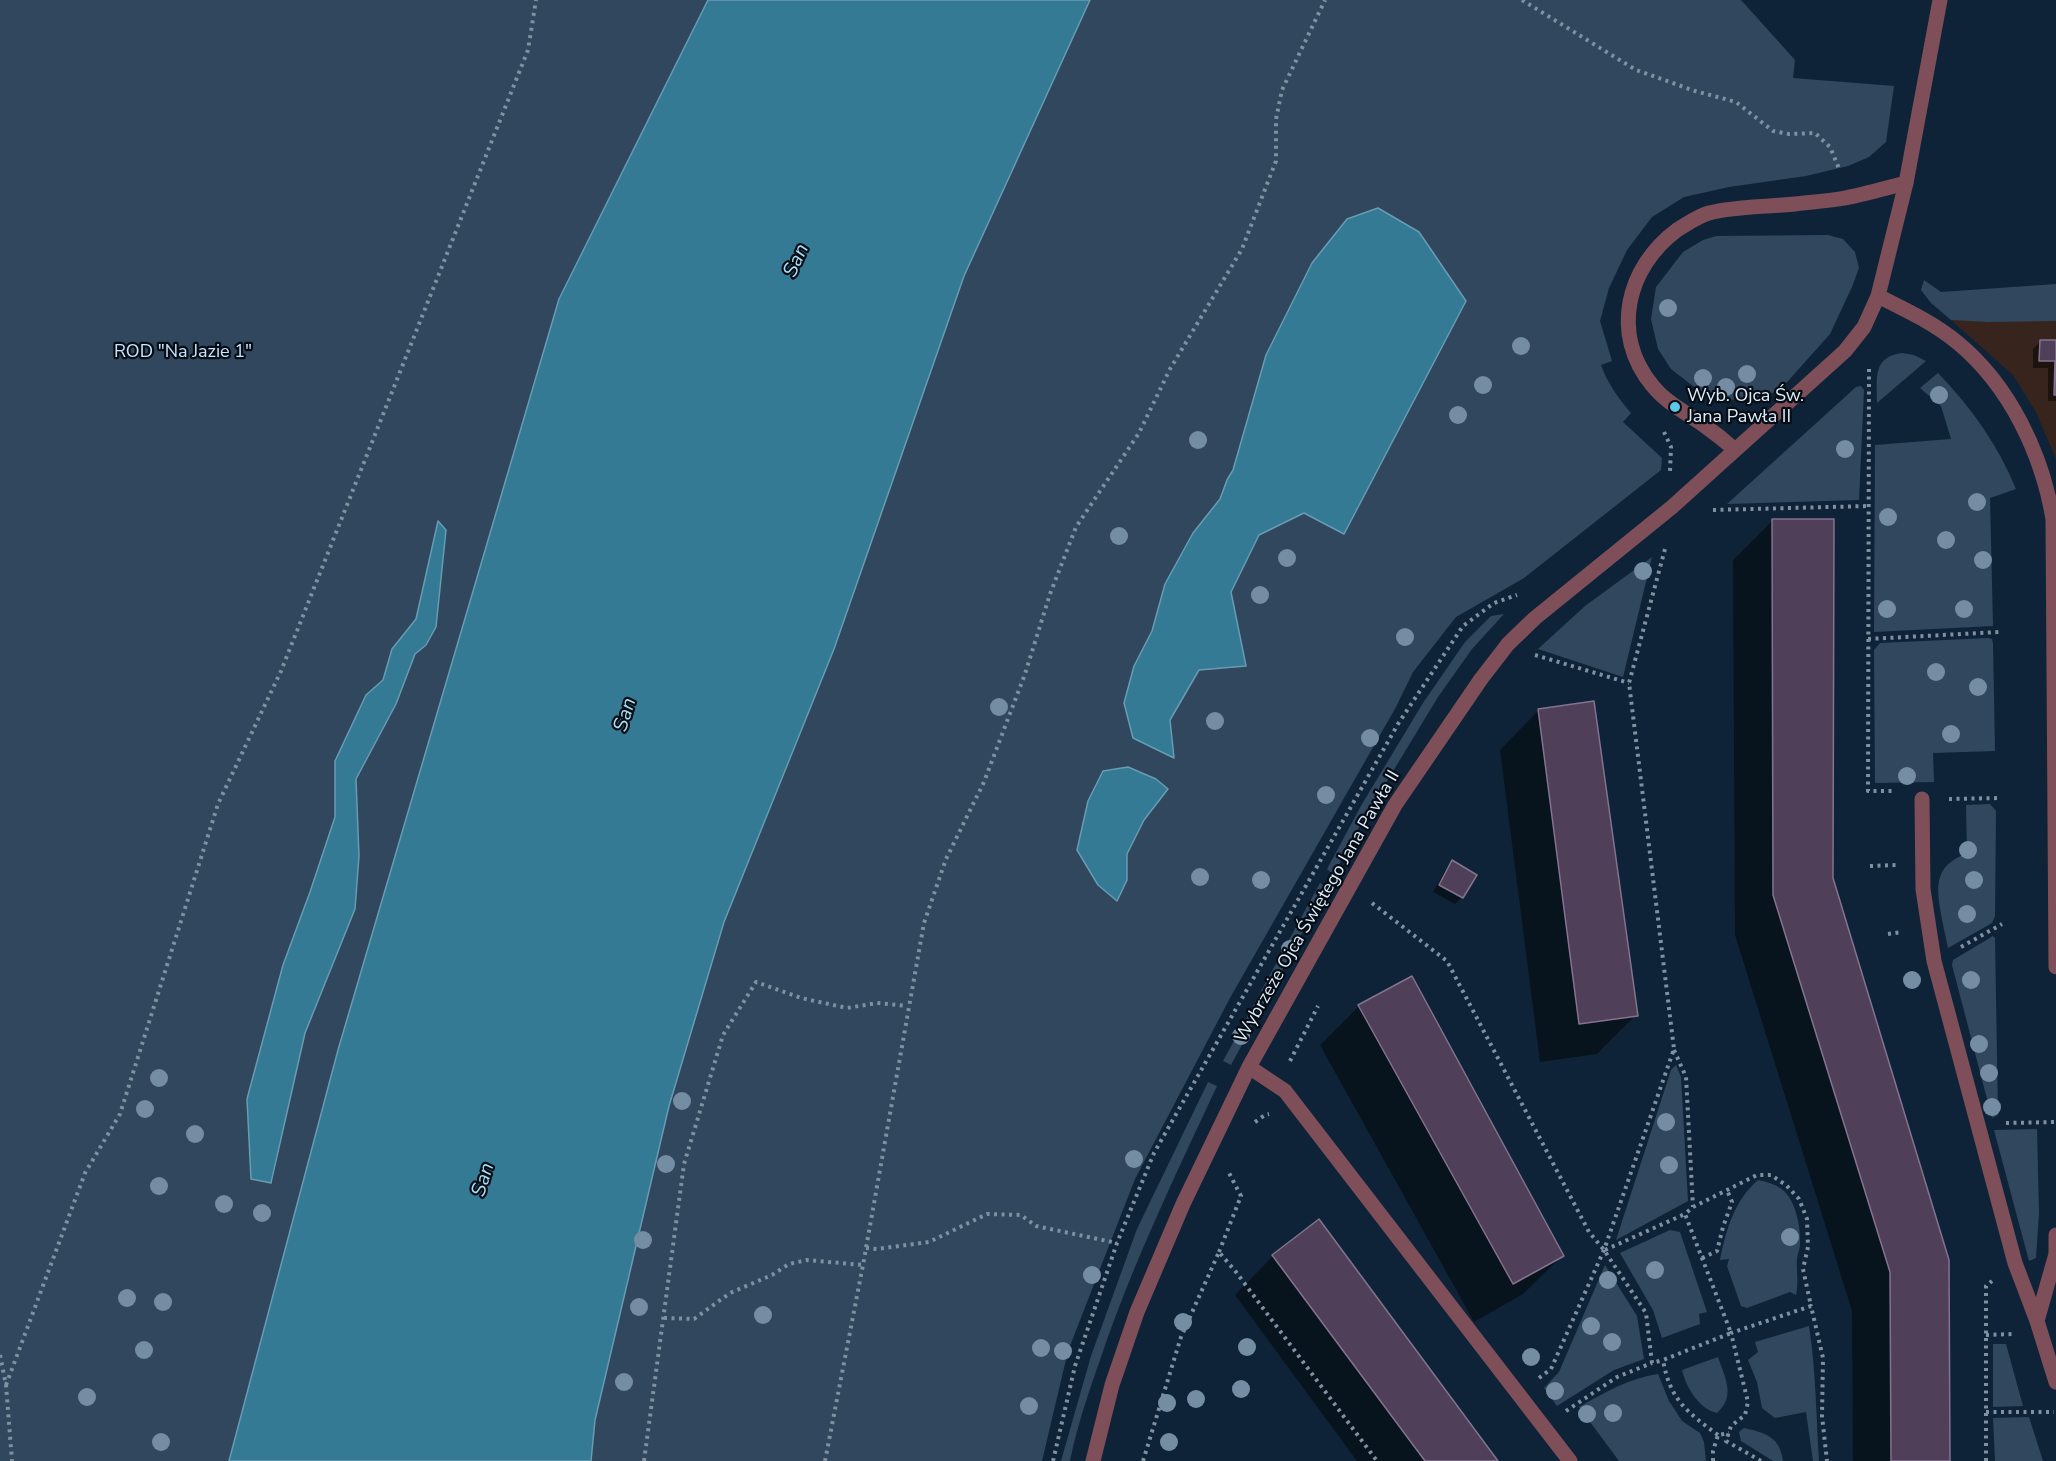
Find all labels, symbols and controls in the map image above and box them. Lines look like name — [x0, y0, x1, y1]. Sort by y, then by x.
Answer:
water label: San — [779, 240, 815, 282]
park label: ROD "Na Jazie 1" — [114, 342, 252, 364]
place label: Wyb. Ojca Św. Jana Pawła II — [1687, 386, 1804, 428]
marker: Wyb. Ojca Św. Jana Pawła II — [1668, 400, 1682, 414]
water label: San — [610, 695, 642, 735]
street label: Wybrzeże Ojca Świętego Jana Pawła II — [1231, 767, 1405, 1047]
water label: San — [468, 1160, 500, 1200]

